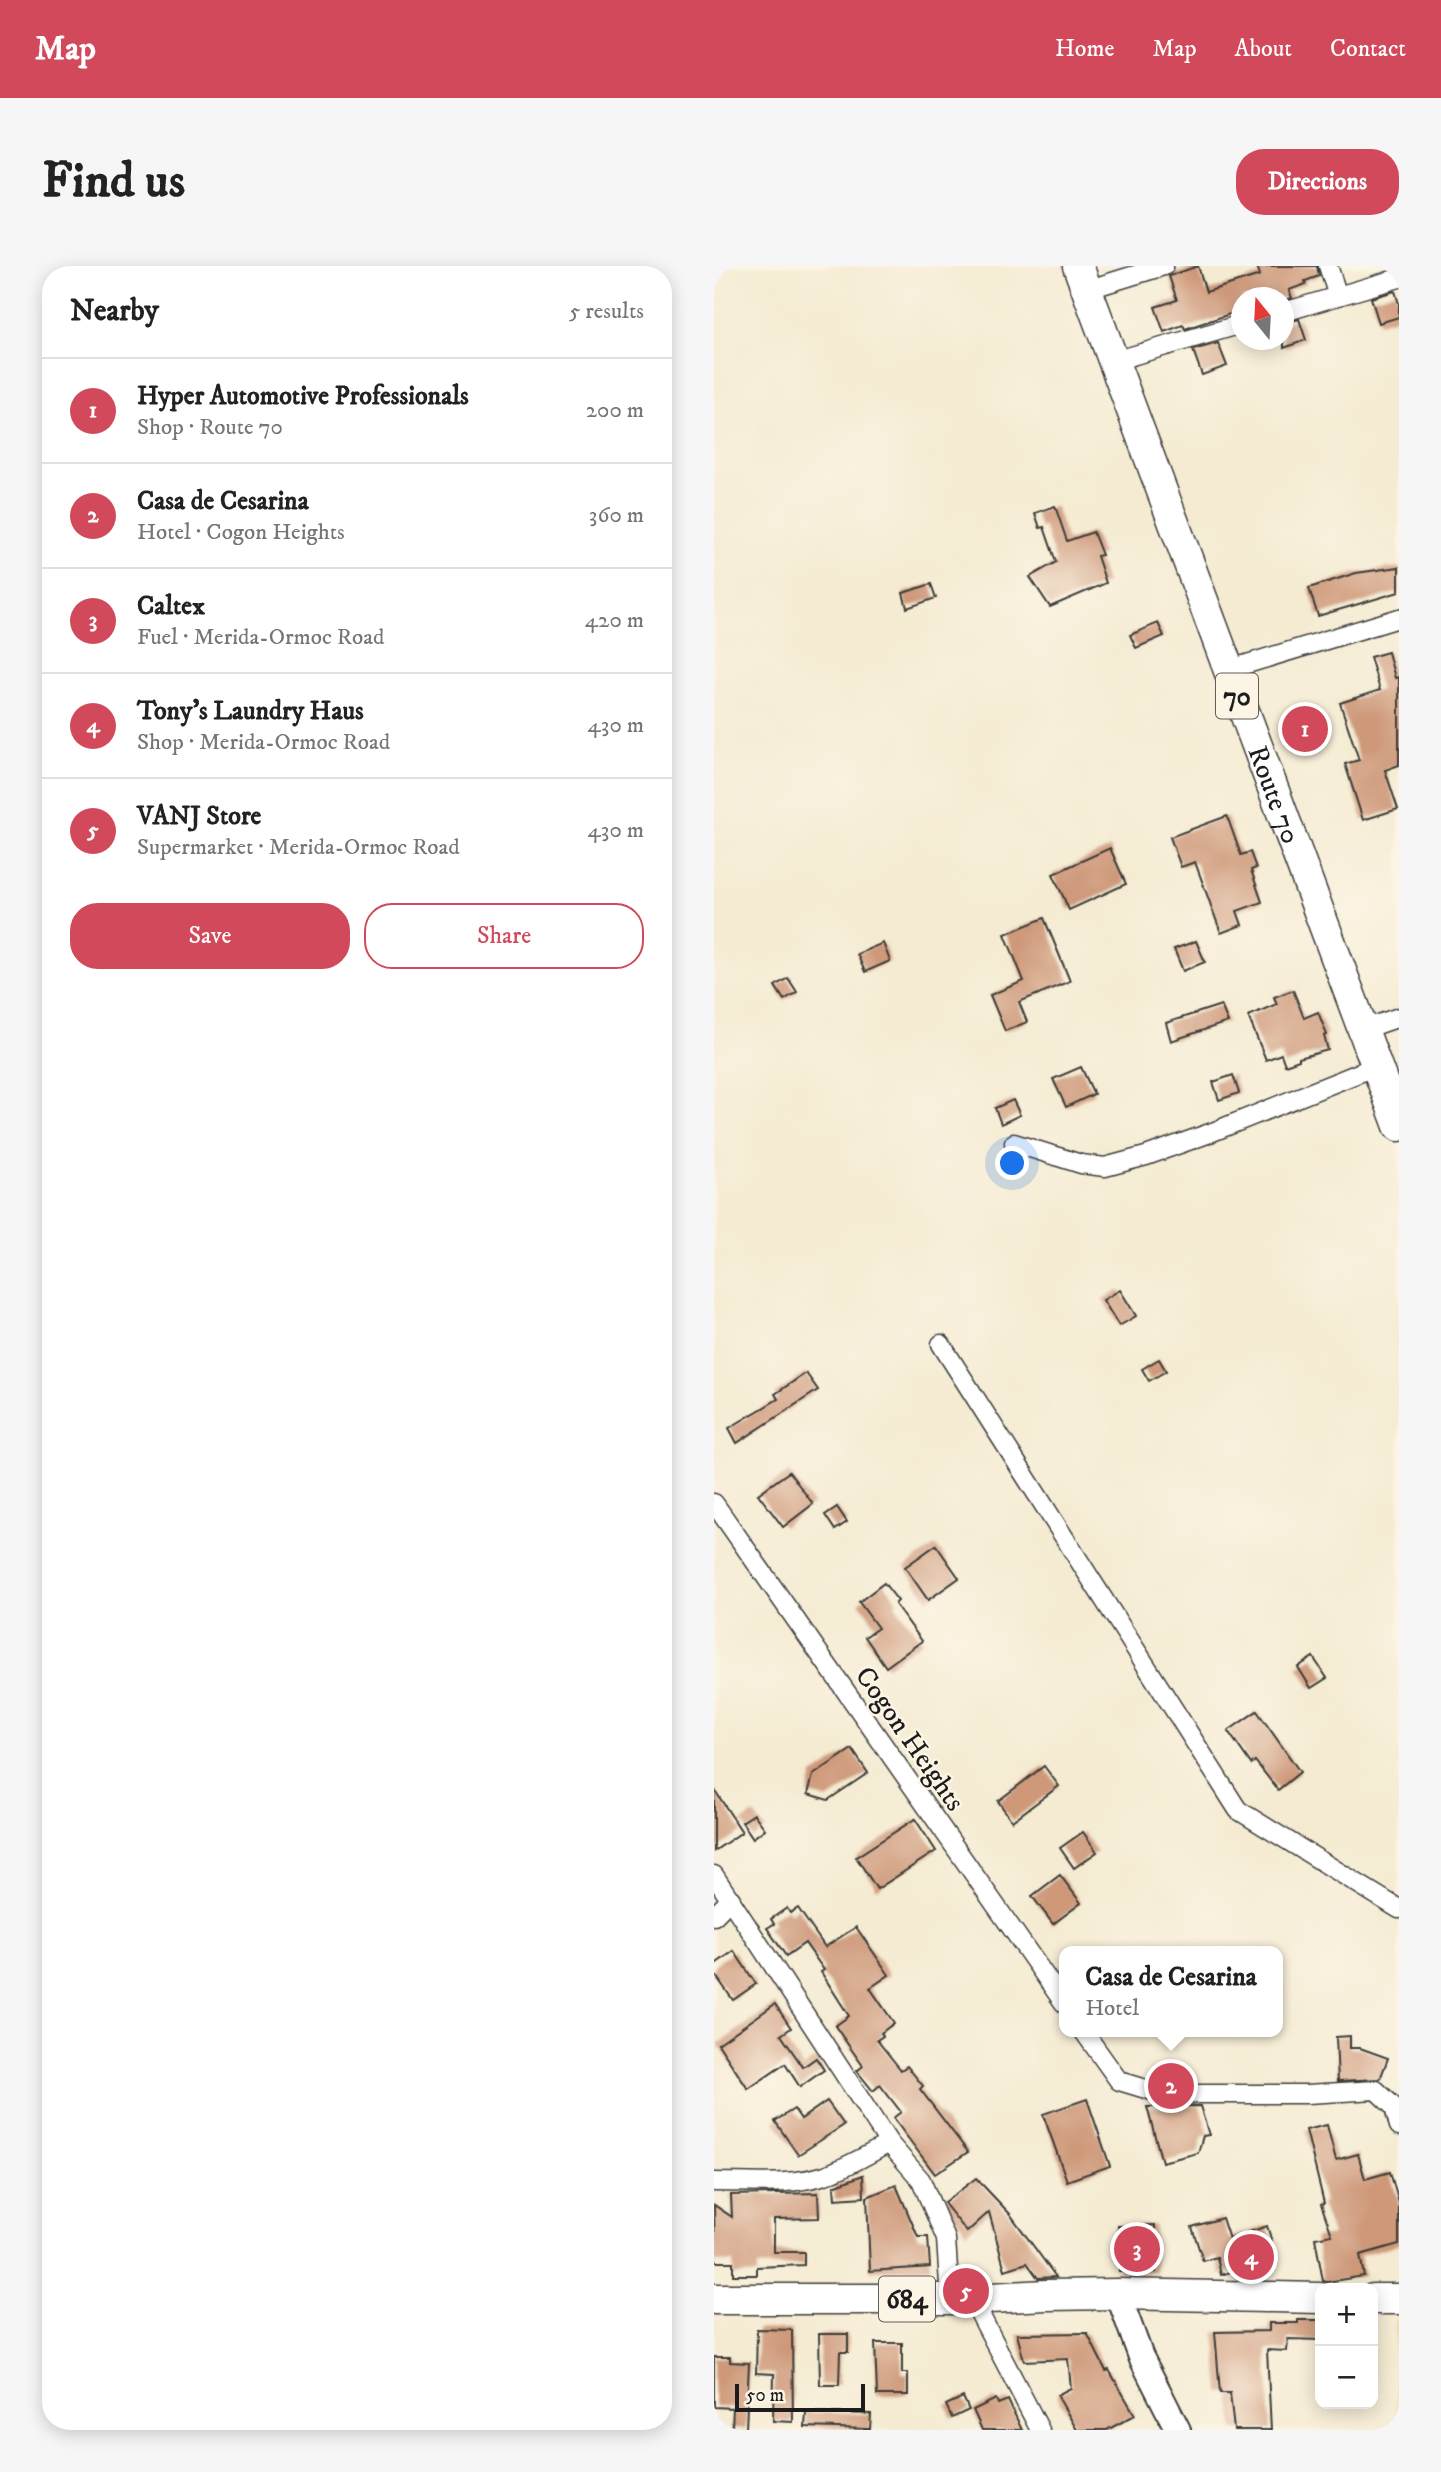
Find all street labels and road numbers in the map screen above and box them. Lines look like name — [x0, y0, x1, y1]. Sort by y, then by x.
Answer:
road number: 70 — [1216, 674, 1258, 718]
street label: Route 70 — [1240, 741, 1308, 849]
street label: Cogon Heights — [847, 1660, 972, 1818]
road number: 684 — [879, 2276, 935, 2322]

